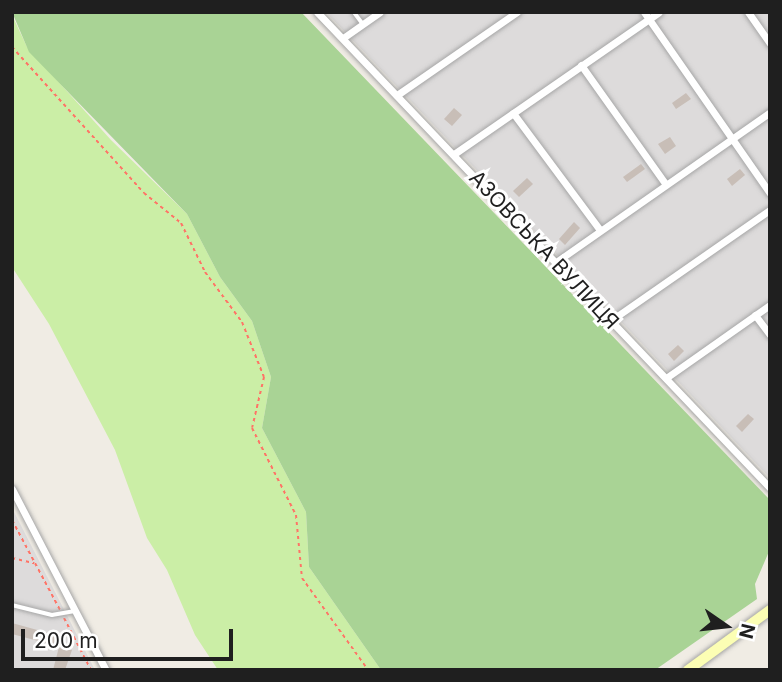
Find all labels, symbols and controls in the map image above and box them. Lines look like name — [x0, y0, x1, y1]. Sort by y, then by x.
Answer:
street label: АЗОВСЬКА ВУЛИЦЯ — [464, 165, 624, 335]
north arrow — [691, 591, 761, 661]
scale bar — [24, 616, 236, 660]
text: N — [734, 621, 760, 641]
text: 200 m — [34, 628, 98, 653]

